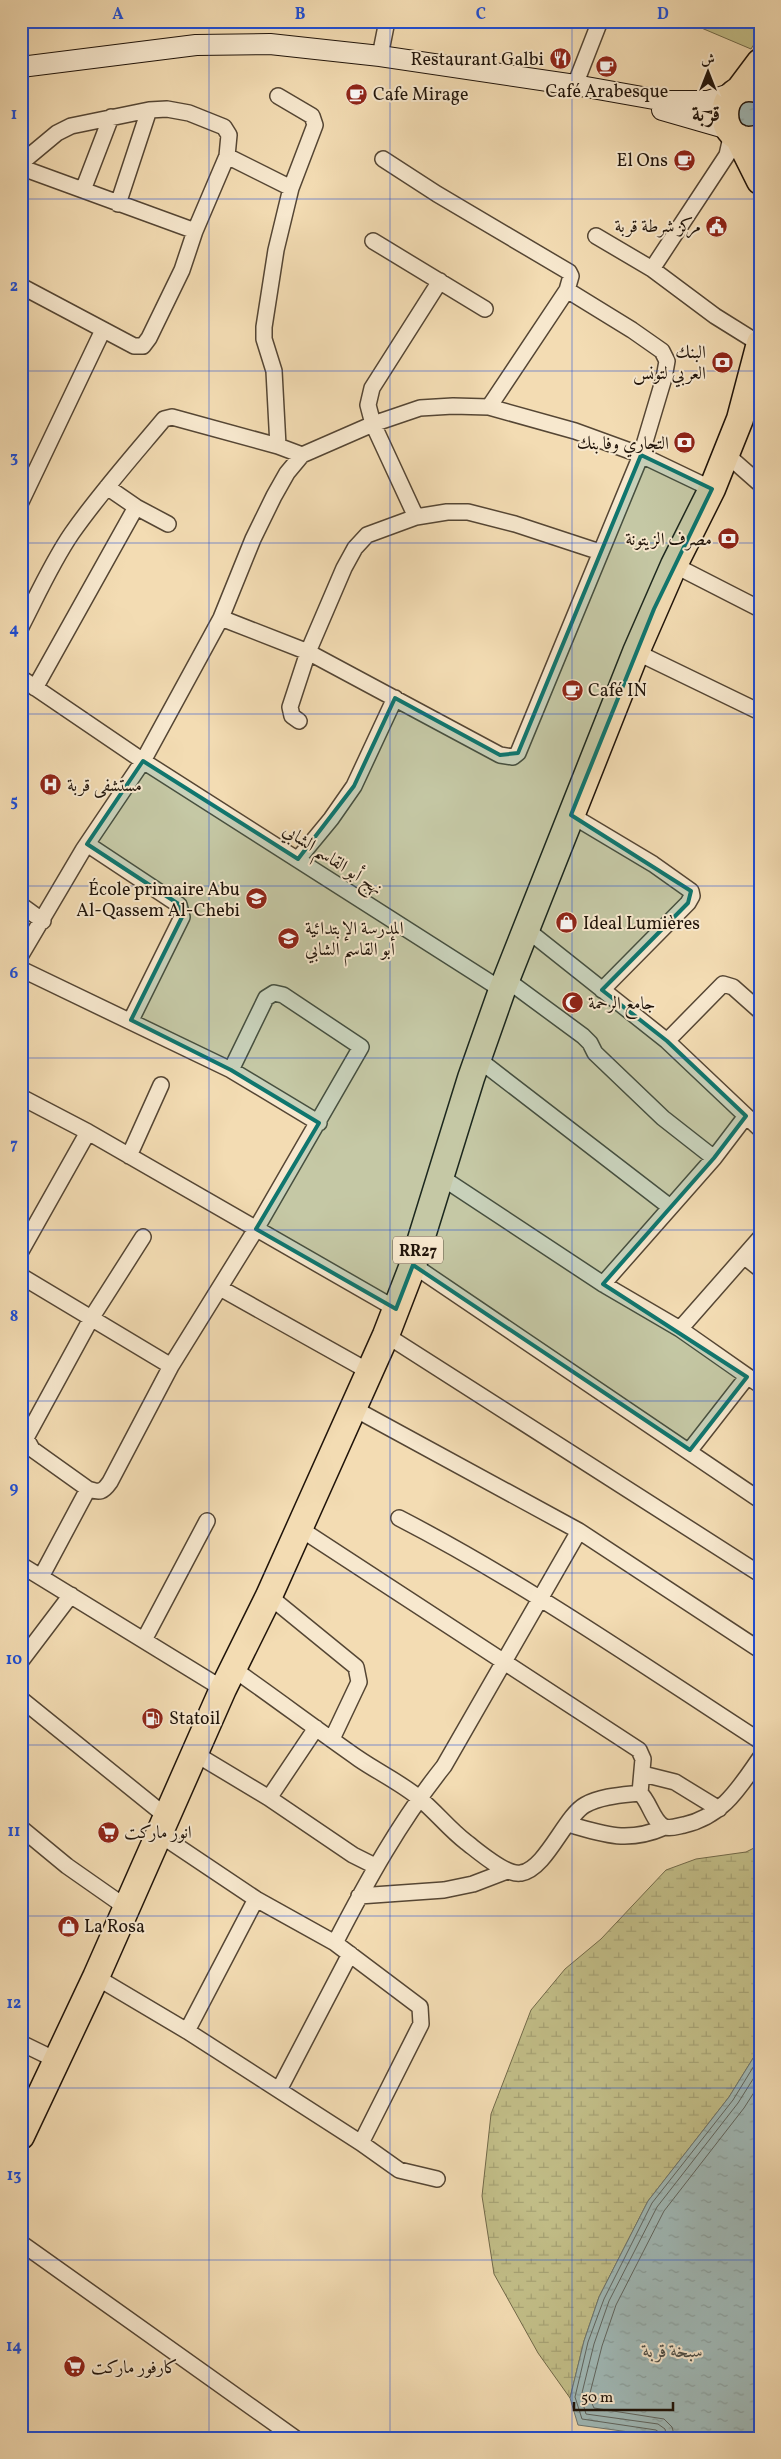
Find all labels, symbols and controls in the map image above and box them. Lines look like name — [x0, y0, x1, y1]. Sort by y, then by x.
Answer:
text: A — [112, 4, 124, 26]
text: B — [295, 4, 306, 26]
text: C — [476, 4, 486, 26]
text: D — [657, 4, 669, 26]
restaurant icon: Restaurant Galbi — [548, 47, 572, 71]
place label: Restaurant Galbi — [410, 48, 544, 73]
north arrow — [684, 48, 734, 98]
text: ش — [701, 51, 715, 70]
cafe icon: Café Arabesque — [595, 54, 619, 78]
place label: Café Arabesque — [546, 80, 668, 105]
cafe icon: Cafe Mirage — [345, 82, 369, 106]
place label: Cafe Mirage — [373, 83, 468, 108]
district label: قربة — [692, 100, 720, 131]
text: 1 — [11, 104, 17, 126]
cafe icon: El Ons — [672, 148, 696, 172]
place label: El Ons — [617, 149, 668, 174]
public building icon: مركز شرطة قربة — [705, 214, 729, 238]
place label: مركز شرطة قربة — [615, 215, 701, 240]
text: 2 — [10, 276, 18, 298]
place label: البنك العربي لتونس — [633, 341, 706, 388]
bank icon: البنك العربي لتونس — [710, 350, 734, 374]
bank icon: التجاري وفا بنك — [673, 431, 697, 455]
place label: التجاري وفا بنك — [577, 432, 669, 458]
text: 3 — [10, 447, 18, 469]
bank icon: مصرف الزيتونة — [716, 527, 740, 551]
place label: مصرف الزيتونة — [625, 528, 712, 553]
text: 4 — [9, 619, 19, 641]
cafe icon: Café IN — [560, 678, 584, 702]
place label: Café IN — [588, 679, 647, 704]
hospital icon: مستشفى قربة — [39, 773, 63, 797]
place label: مستشفى قربة — [67, 774, 142, 799]
text: 5 — [10, 791, 18, 813]
street label: نهج أبو القاسم الشابي — [275, 817, 388, 905]
place label: École primaire Abu Al-Qassem Al-Chebi — [76, 878, 240, 924]
school or university icon: École primaire Abu Al-Qassem Al-Chebi — [244, 887, 268, 911]
shop icon: Ideal Lumières — [555, 911, 579, 935]
place label: Ideal Lumières — [583, 912, 700, 937]
place label: المدرسة الإبتدائية أبو القاسم الشابي — [305, 917, 404, 967]
school or university icon: المدرسة الإبتدائية أبو القاسم الشابي — [277, 926, 301, 950]
text: 6 — [10, 963, 19, 985]
mosque icon: جامع الرحمة — [560, 991, 584, 1015]
place label: جامع الرحمة — [588, 992, 656, 1019]
text: 7 — [10, 1134, 18, 1156]
road number: RR27 — [393, 1236, 443, 1264]
text: 8 — [10, 1306, 18, 1328]
text: 9 — [10, 1478, 19, 1500]
text: 10 — [6, 1649, 22, 1671]
fuel station icon: Statoil — [141, 1706, 165, 1730]
place label: Statoil — [169, 1707, 220, 1732]
supermarket icon: انور ماركت — [96, 1820, 120, 1844]
text: 11 — [8, 1821, 20, 1843]
place label: انور ماركت — [124, 1821, 192, 1846]
shop icon: La Rosa — [56, 1914, 80, 1938]
place label: La Rosa — [84, 1915, 145, 1940]
text: 12 — [7, 1993, 21, 2015]
text: 13 — [7, 2165, 21, 2187]
text: 14 — [6, 2336, 22, 2358]
water label: سبخة قربة — [641, 2339, 703, 2365]
supermarket icon: كارفور ماركت — [63, 2355, 87, 2379]
place label: كارفور ماركت — [91, 2356, 178, 2381]
scale bar — [574, 2379, 672, 2411]
text: 50 m — [581, 2388, 613, 2409]

